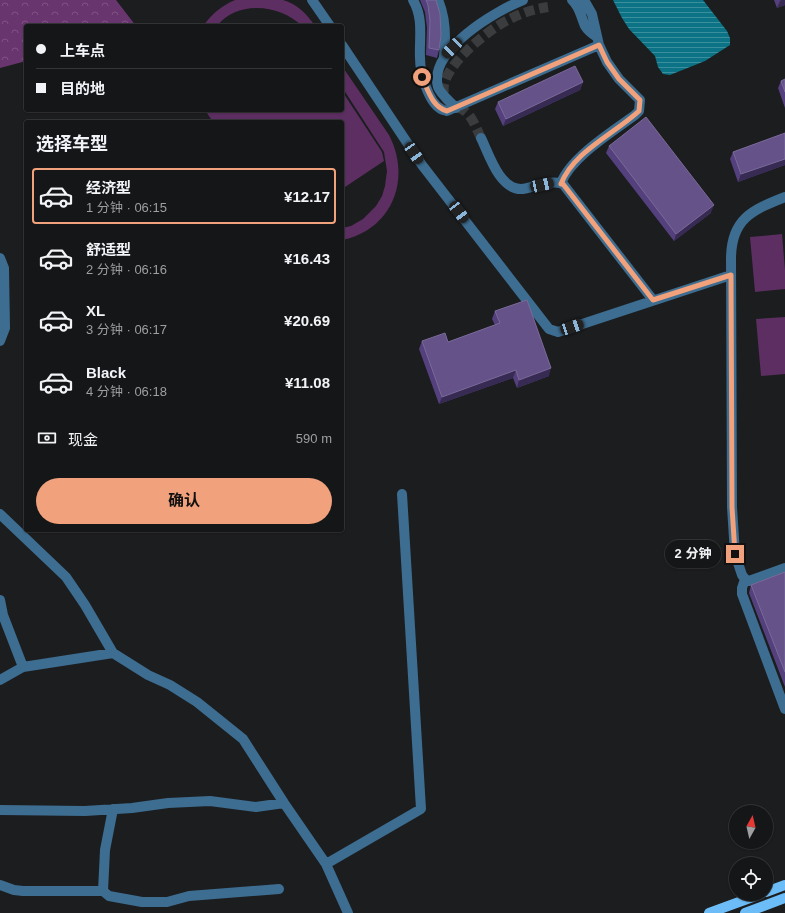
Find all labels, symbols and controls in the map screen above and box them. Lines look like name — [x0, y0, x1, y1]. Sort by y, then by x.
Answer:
car — [439, 35, 465, 61]
text: 上车点 — [60, 42, 105, 59]
route start — [413, 68, 431, 86]
text: 目的地 — [60, 80, 105, 97]
text: 选择车型 — [36, 134, 108, 154]
car — [402, 140, 426, 166]
car — [529, 177, 555, 193]
icon: car — [38, 178, 74, 214]
text: 经济型 — [86, 179, 131, 196]
text: ¥12.17 — [284, 188, 330, 205]
car — [447, 199, 471, 225]
text: 1 分钟 · 06:15 — [86, 200, 167, 215]
icon: car — [38, 240, 74, 276]
text: 舒适型 — [86, 241, 131, 258]
text: ¥16.43 — [284, 250, 330, 267]
text: 2 分钟 · 06:16 — [86, 262, 167, 277]
icon: car — [38, 302, 74, 338]
text: XL — [86, 302, 105, 319]
text: ¥20.69 — [284, 312, 330, 329]
car — [559, 318, 585, 336]
text: 3 分钟 · 06:17 — [86, 322, 167, 337]
icon: car — [38, 364, 74, 400]
text: Black — [86, 364, 126, 381]
text: ¥11.08 — [285, 374, 330, 391]
text: 4 分钟 · 06:18 — [86, 384, 167, 399]
icon: cash — [36, 427, 58, 449]
text: 现金 — [68, 431, 98, 448]
text: 590 m — [296, 431, 332, 446]
button: 确认 — [36, 478, 332, 524]
callout: 2 分钟 — [665, 540, 721, 568]
route end — [726, 545, 744, 563]
text: 2 分钟 — [675, 546, 711, 561]
north arrow — [729, 805, 773, 849]
map controls — [729, 805, 773, 901]
button: locate — [729, 857, 773, 901]

